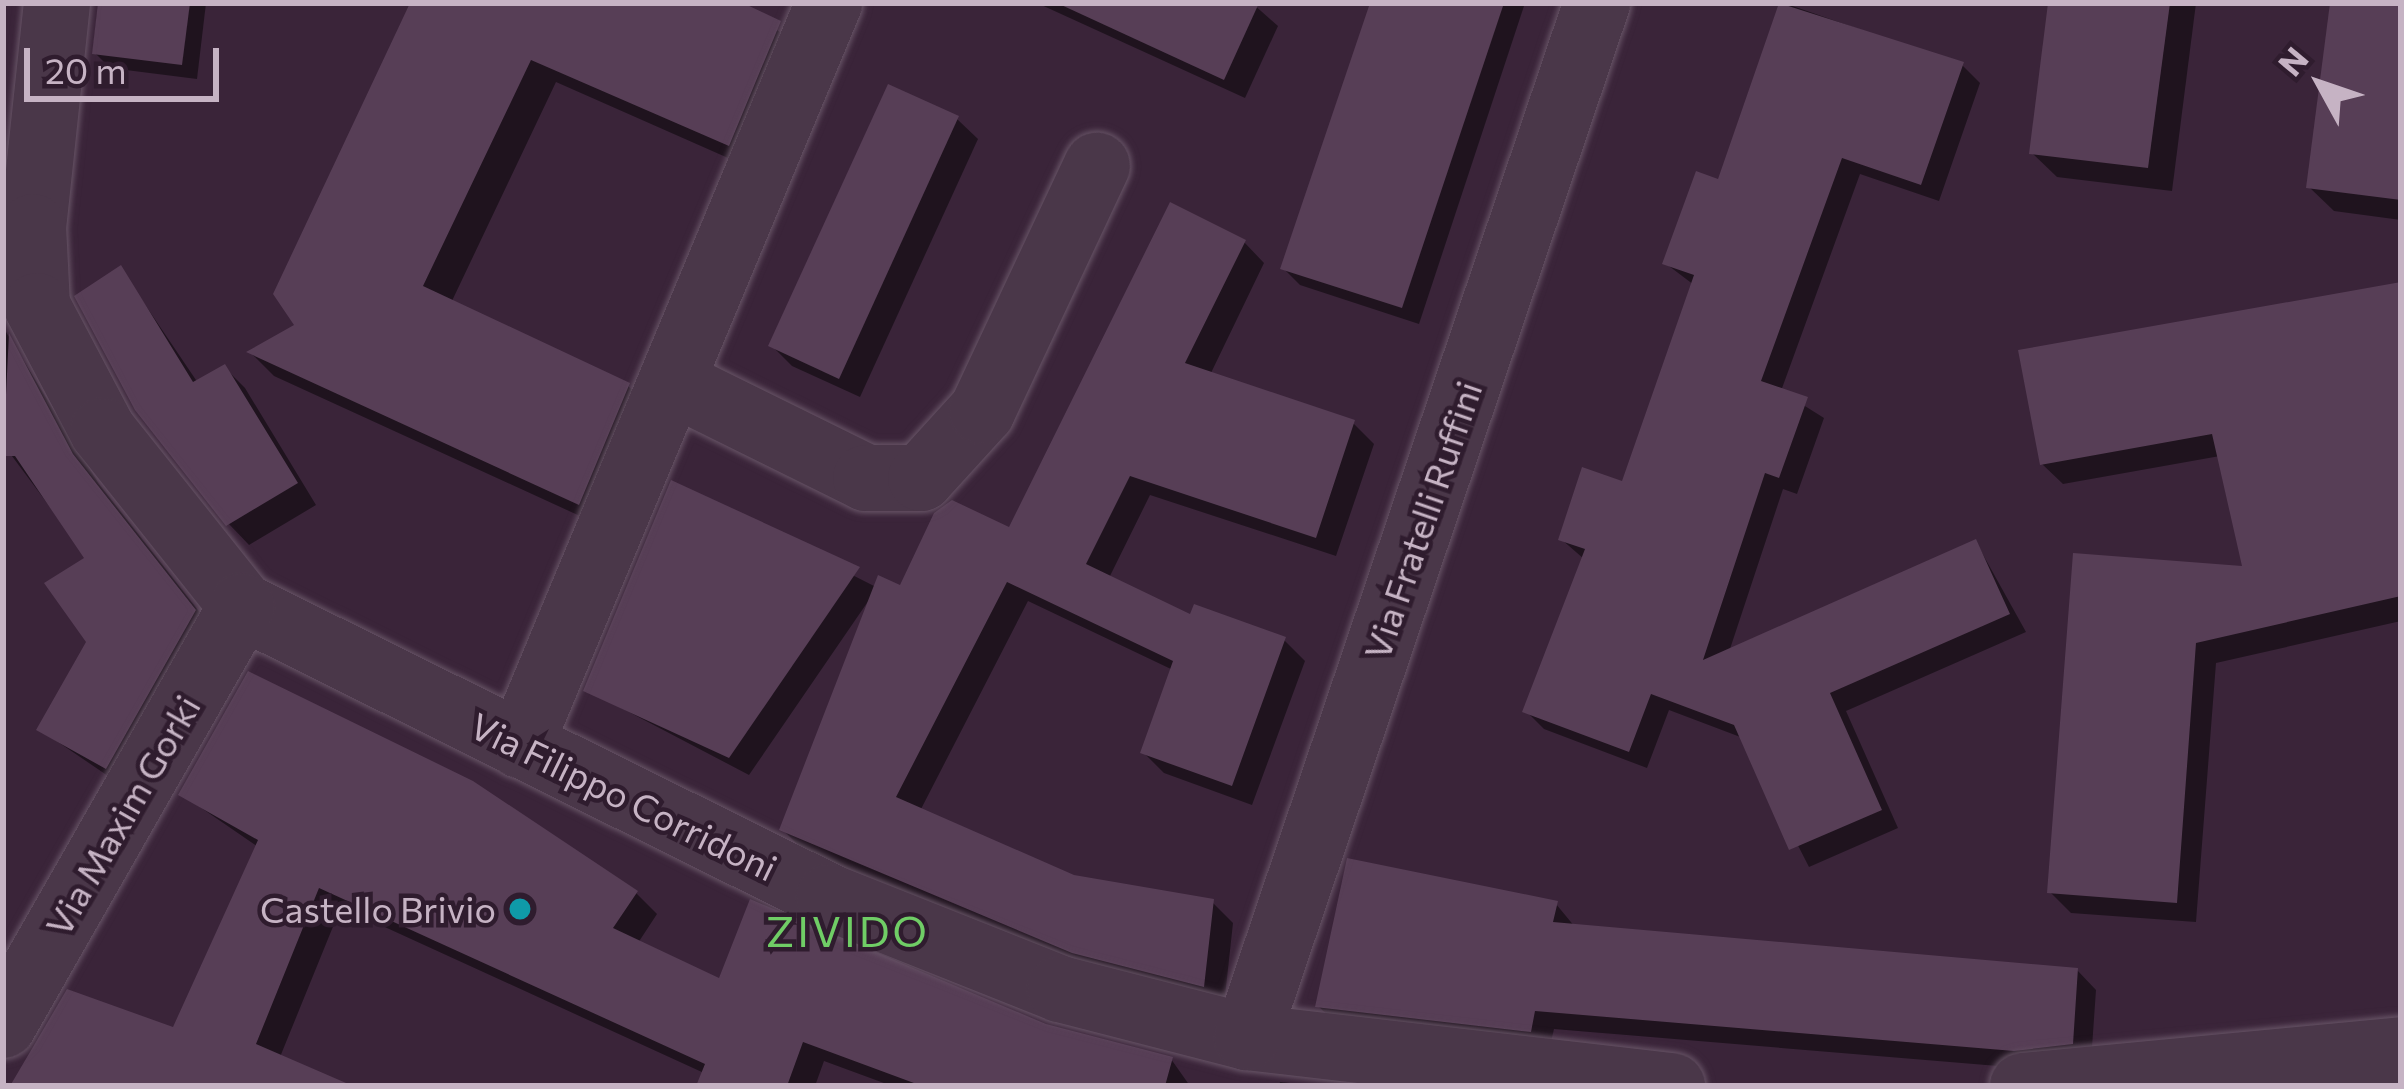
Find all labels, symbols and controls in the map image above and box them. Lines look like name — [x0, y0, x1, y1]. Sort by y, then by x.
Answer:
scale bar — [30, 24, 225, 98]
north arrow — [2260, 24, 2380, 144]
text: N — [2268, 38, 2316, 83]
text: 20 m — [45, 47, 127, 91]
street label: Via Fratelli Ruffini — [1354, 375, 1490, 665]
street label: Via Maxim Gorki — [36, 687, 208, 943]
street label: Via Filippo Corridoni — [464, 703, 784, 889]
place label: Castello Brivio — [260, 887, 496, 931]
marker: Castello Brivio — [507, 896, 533, 922]
district label: ZIVIDO — [766, 905, 930, 955]

